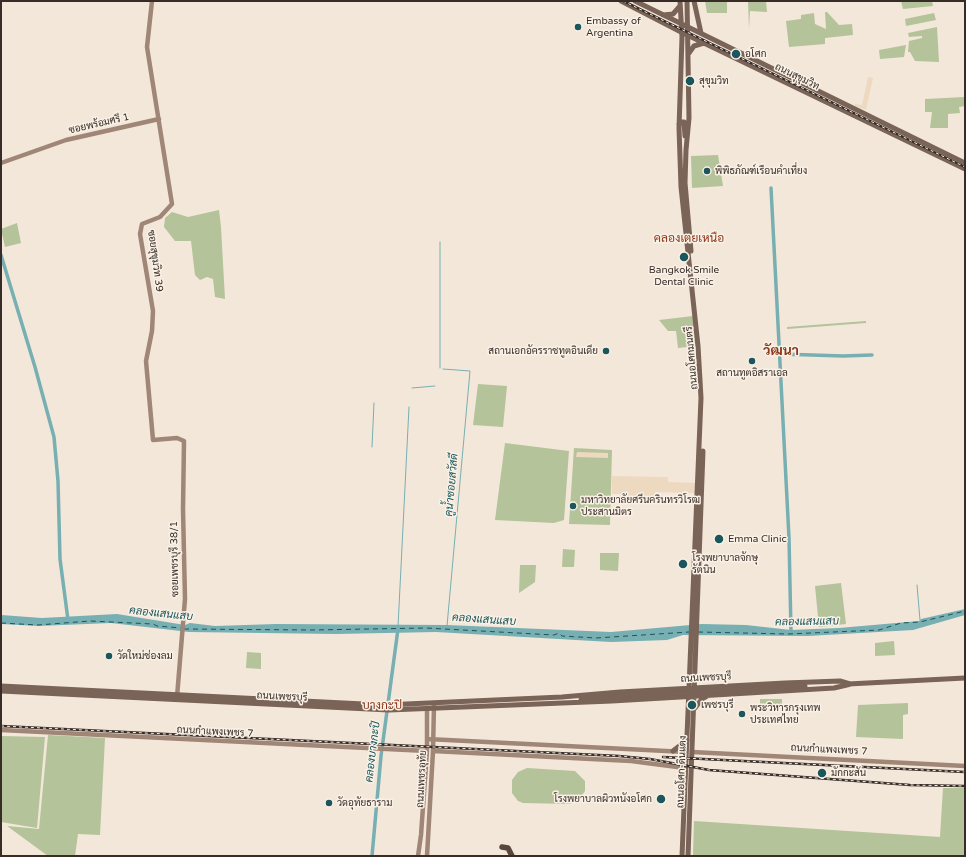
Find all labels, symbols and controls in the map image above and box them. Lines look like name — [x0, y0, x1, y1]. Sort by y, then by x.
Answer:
place label: Embassy of Argentina — [586, 15, 641, 38]
marker: Embassy of Argentina — [573, 22, 583, 32]
marker: อโศก — [730, 48, 742, 60]
place label: อโศก — [745, 48, 766, 60]
street label: ถนนสุขุมวิท — [773, 61, 821, 93]
marker: สุขุมวิท — [684, 75, 696, 87]
place label: สุขุมวิท — [699, 75, 729, 87]
street label: ซอยพร้อมศรี 1 — [68, 111, 130, 137]
place label: พิพิธภัณฑ์เรือนคำเที่ยง — [715, 165, 807, 177]
marker: พิพิธภัณฑ์เรือนคำเที่ยง — [702, 166, 712, 176]
street label: ซอยสุขุมวิท 39 — [145, 229, 165, 293]
district label: คลองเตยเหนือ — [654, 232, 724, 246]
marker: Bangkok Smile Dental Clinic — [678, 251, 690, 263]
place label: Bangkok Smile Dental Clinic — [649, 264, 719, 288]
street label: ถนนอโศกมนตรี — [683, 326, 701, 390]
district label: วัฒนา — [763, 343, 799, 359]
place label: สถานเอกอัครราชทูตอินเดีย — [488, 345, 598, 357]
marker: สถานเอกอัครราชทูตอินเดีย — [601, 346, 611, 356]
marker: สถานทูตอิสราเอล — [747, 356, 757, 366]
place label: สถานทูตอิสราเอล — [716, 367, 788, 379]
water label: คูน้ำซอยสวัสดี — [443, 453, 461, 517]
place label: มหาวิทยาลัยศรีนครินทรวิโรฒ ประสานมิตร — [581, 494, 700, 518]
marker: มหาวิทยาลัยศรีนครินทรวิโรฒ ประสานมิตร — [568, 501, 578, 511]
street label: ซอยเพชรบุรี 38/1 — [168, 521, 182, 597]
marker: Emma Clinic — [713, 533, 725, 545]
place label: Emma Clinic — [728, 533, 787, 545]
place label: โรงพยาบาลจักษุ รัตนิน — [692, 552, 758, 576]
marker: โรงพยาบาลจักษุ รัตนิน — [677, 558, 689, 570]
water label: คลองแสนแสบ — [128, 604, 194, 624]
water label: คลองแสนแสบ — [452, 611, 516, 629]
water label: คลองแสนแสบ — [775, 615, 839, 629]
place label: วัดใหม่ช่องลม — [117, 650, 173, 662]
marker: วัดใหม่ช่องลม — [104, 651, 114, 661]
street label: ถนนเพชรบุรี — [680, 671, 732, 685]
street label: ถนนเพชรบุรี — [256, 690, 308, 704]
district label: บางกะปิ — [362, 699, 402, 713]
marker: เพชรบุรี — [686, 699, 698, 711]
place label: เพชรบุรี — [701, 699, 733, 711]
place label: พระวิหารกรุงเทพ ประเทศไทย — [750, 702, 821, 726]
marker: พระวิหารกรุงเทพ ประเทศไทย — [737, 709, 747, 719]
water label: คลองบางกะปิ — [363, 721, 383, 783]
street label: ถนนกำแพงเพชร 7 — [176, 724, 254, 740]
street label: ถนนอโศก-ดินแดง — [675, 736, 689, 808]
street label: ถนนกำแพงเพชร 7 — [790, 742, 868, 758]
street label: ถนนเพชรอุทัย — [414, 750, 430, 808]
marker: มักกะสัน — [816, 767, 828, 779]
place label: มักกะสัน — [831, 767, 866, 779]
place label: โรงพยาบาลผิวหนังอโศก — [554, 793, 652, 805]
marker: โรงพยาบาลผิวหนังอโศก — [655, 793, 667, 805]
place label: วัดอุทัยธาราม — [337, 797, 392, 809]
marker: วัดอุทัยธาราม — [324, 798, 334, 808]

